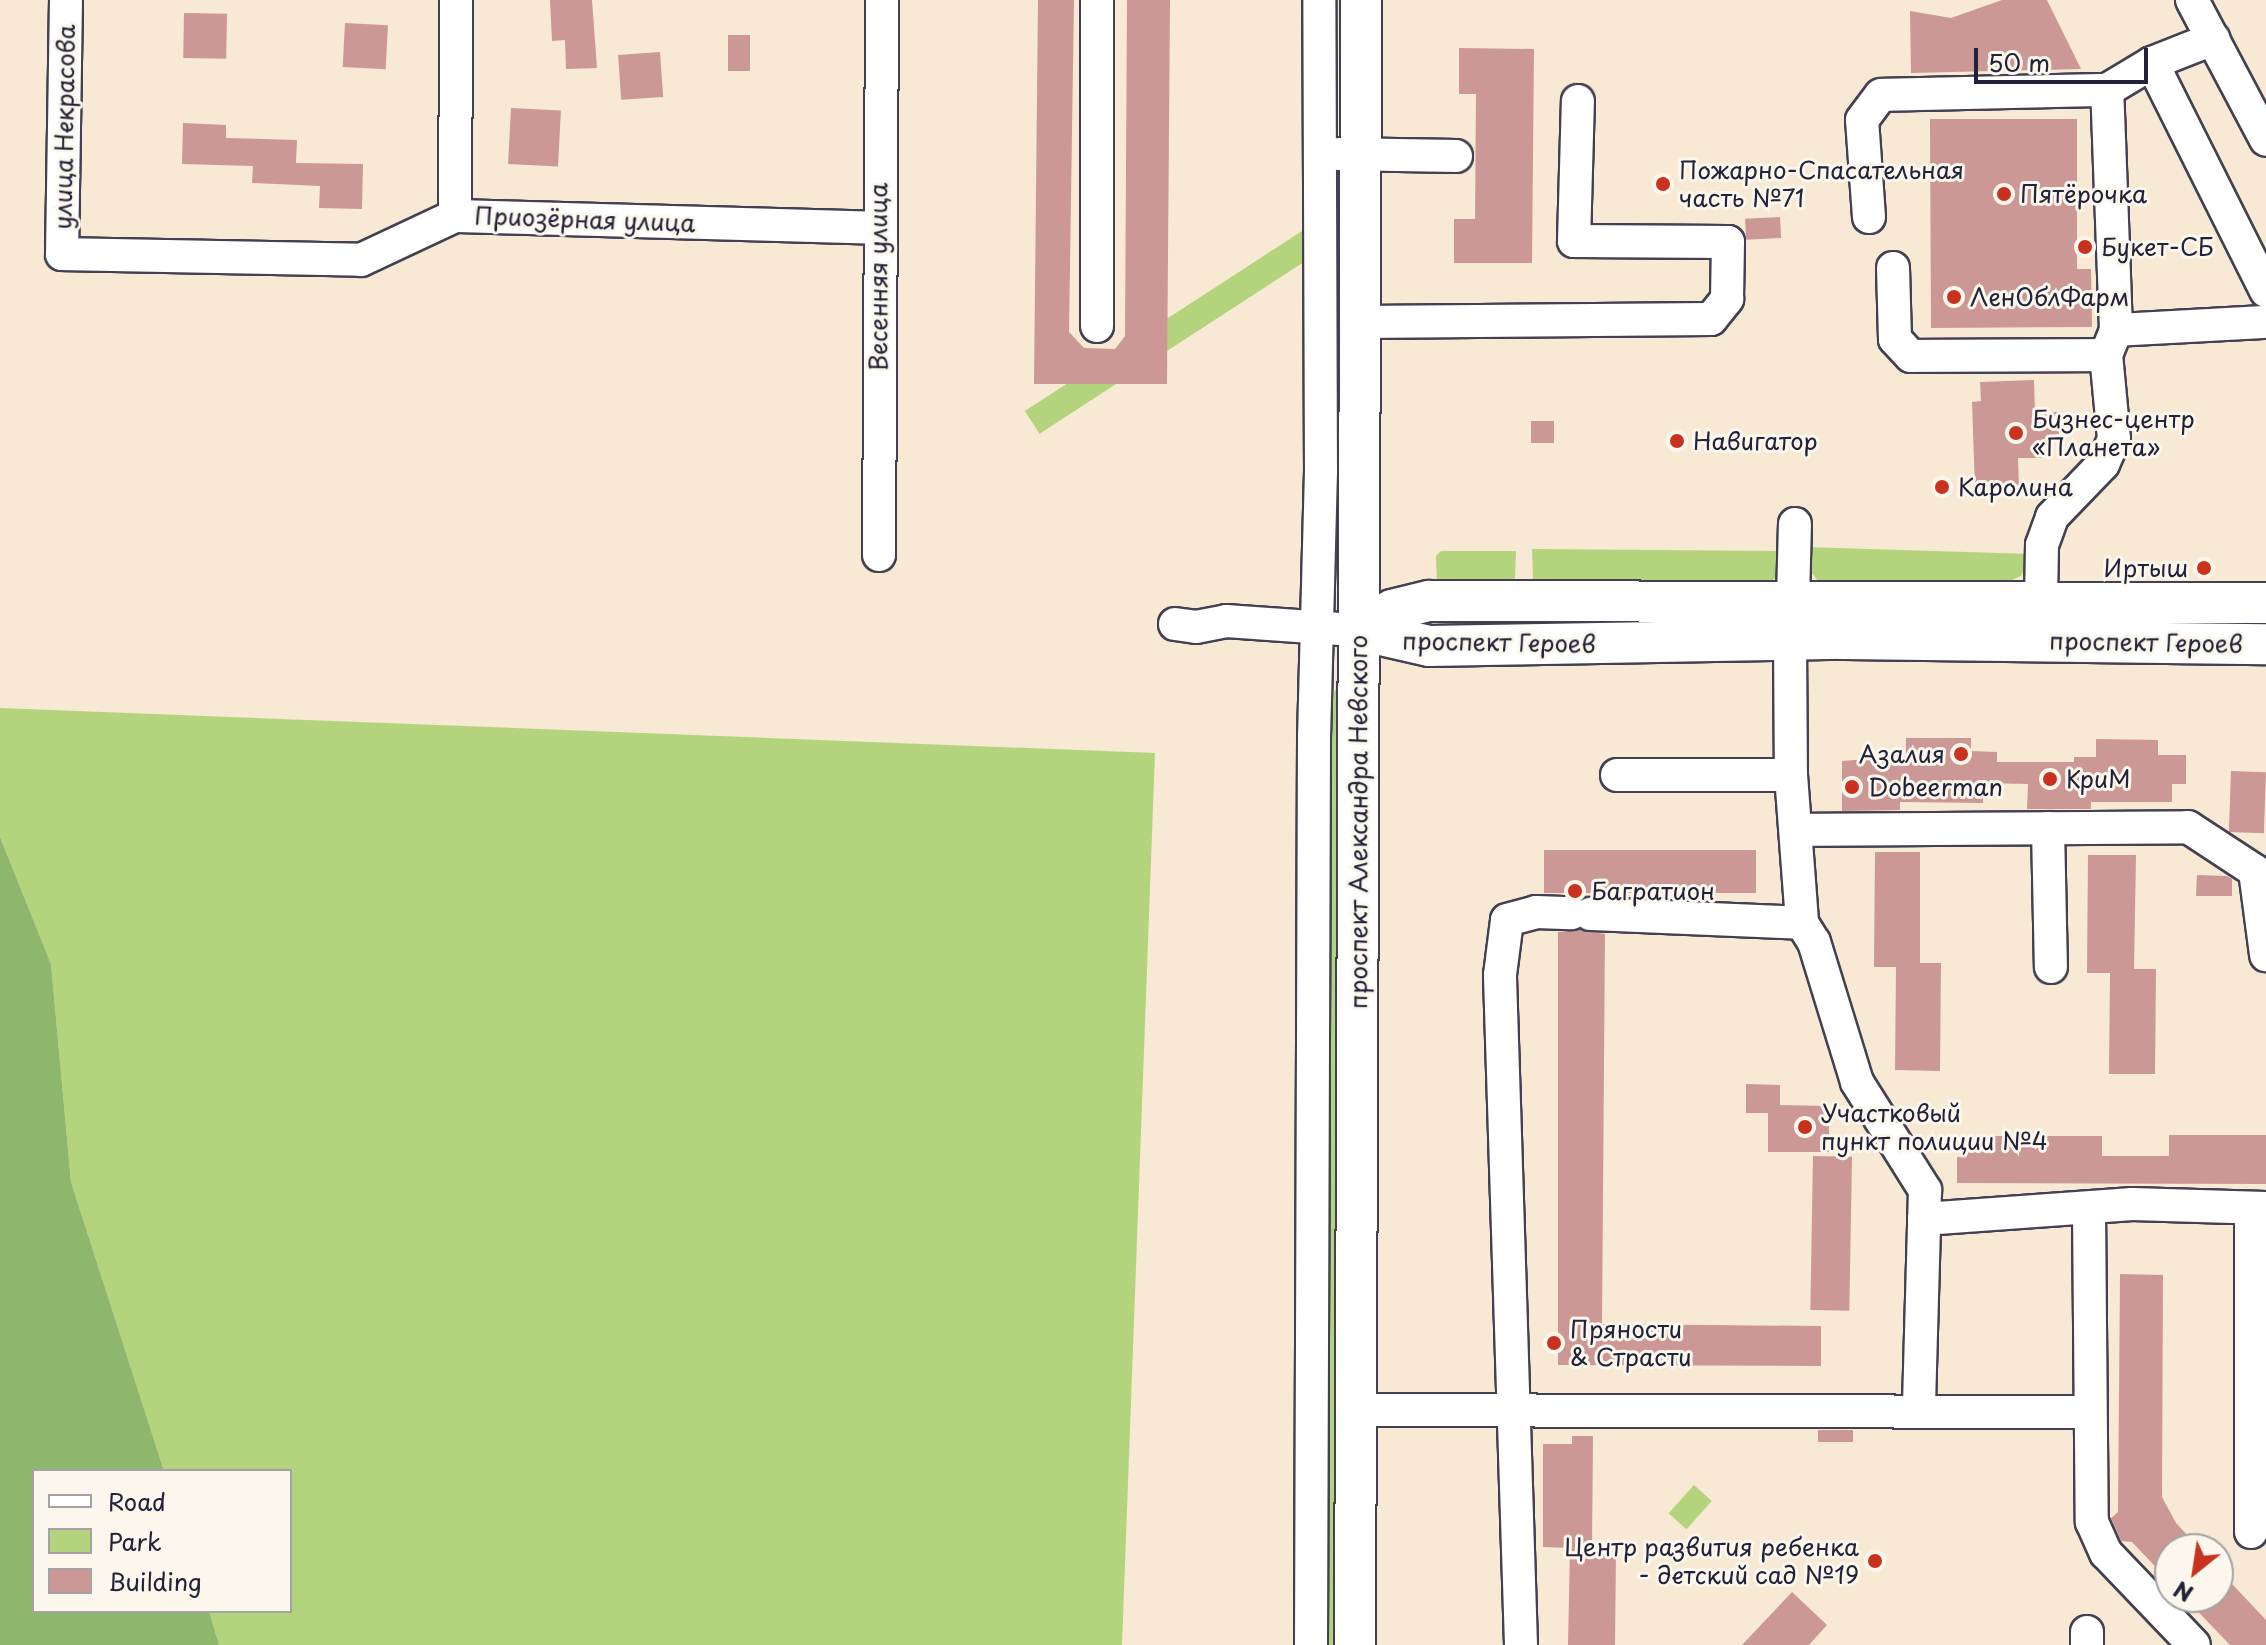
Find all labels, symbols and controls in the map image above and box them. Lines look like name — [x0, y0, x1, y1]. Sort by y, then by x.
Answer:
street label: улица Некрасова — [48, 23, 80, 231]
scale bar — [1978, 32, 2152, 82]
text: 50 m — [1988, 44, 2050, 80]
place label: Пожарно-Спасательная часть №71 — [1679, 156, 1964, 212]
marker: Пожарно-Спасательная часть №71 — [1654, 175, 1672, 193]
place label: Пятёрочка — [2020, 180, 2147, 208]
street label: Весенняя улица — [864, 182, 892, 372]
marker: Пятёрочка — [1995, 185, 2013, 203]
street label: Приозёрная улица — [473, 201, 697, 237]
place label: Букет-СБ — [2101, 233, 2214, 261]
marker: Букет-СБ — [2076, 238, 2094, 256]
place label: ЛенОблФарм — [1970, 283, 2129, 311]
marker: ЛенОблФарм — [1945, 288, 1963, 306]
place label: Бизнес-центр «Планета» — [2032, 405, 2195, 461]
marker: Бизнес-центр «Планета» — [2007, 424, 2025, 442]
place label: Навигатор — [1693, 427, 1818, 455]
marker: Навигатор — [1668, 432, 1686, 450]
place label: Каролина — [1958, 473, 2073, 501]
marker: Каролина — [1933, 478, 1951, 496]
place label: Иртыш — [2104, 554, 2188, 582]
marker: Иртыш — [2195, 559, 2213, 577]
street label: проспект Героев — [1401, 626, 1597, 658]
street label: проспект Героев — [2048, 626, 2244, 658]
street label: проспект Александра Невского — [1344, 634, 1372, 1010]
place label: Азалия — [1859, 740, 1945, 768]
marker: Азалия — [1952, 745, 1970, 763]
place label: КриМ — [2066, 765, 2131, 793]
marker: КриМ — [2041, 770, 2059, 788]
place label: Dobeerman — [1868, 773, 2003, 801]
marker: Dobeerman — [1843, 778, 1861, 796]
place label: Багратион — [1591, 877, 1715, 905]
marker: Багратион — [1566, 882, 1584, 900]
place label: Участковый пункт полиции №4 — [1821, 1099, 2049, 1155]
marker: Участковый пункт полиции №4 — [1796, 1118, 1814, 1136]
place label: Пряности & Страсти — [1570, 1315, 1692, 1371]
marker: Пряности & Страсти — [1545, 1334, 1563, 1352]
legend — [32, 1469, 292, 1613]
text: Road — [108, 1483, 166, 1519]
text: Park — [108, 1523, 162, 1559]
place label: Центр развития ребенка - детский сад №19 — [1564, 1533, 1859, 1589]
north arrow — [2154, 1533, 2234, 1613]
marker: Центр развития ребенка - детский сад №19 — [1866, 1552, 1884, 1570]
text: Building — [108, 1563, 202, 1599]
text: N — [2167, 1574, 2199, 1611]

